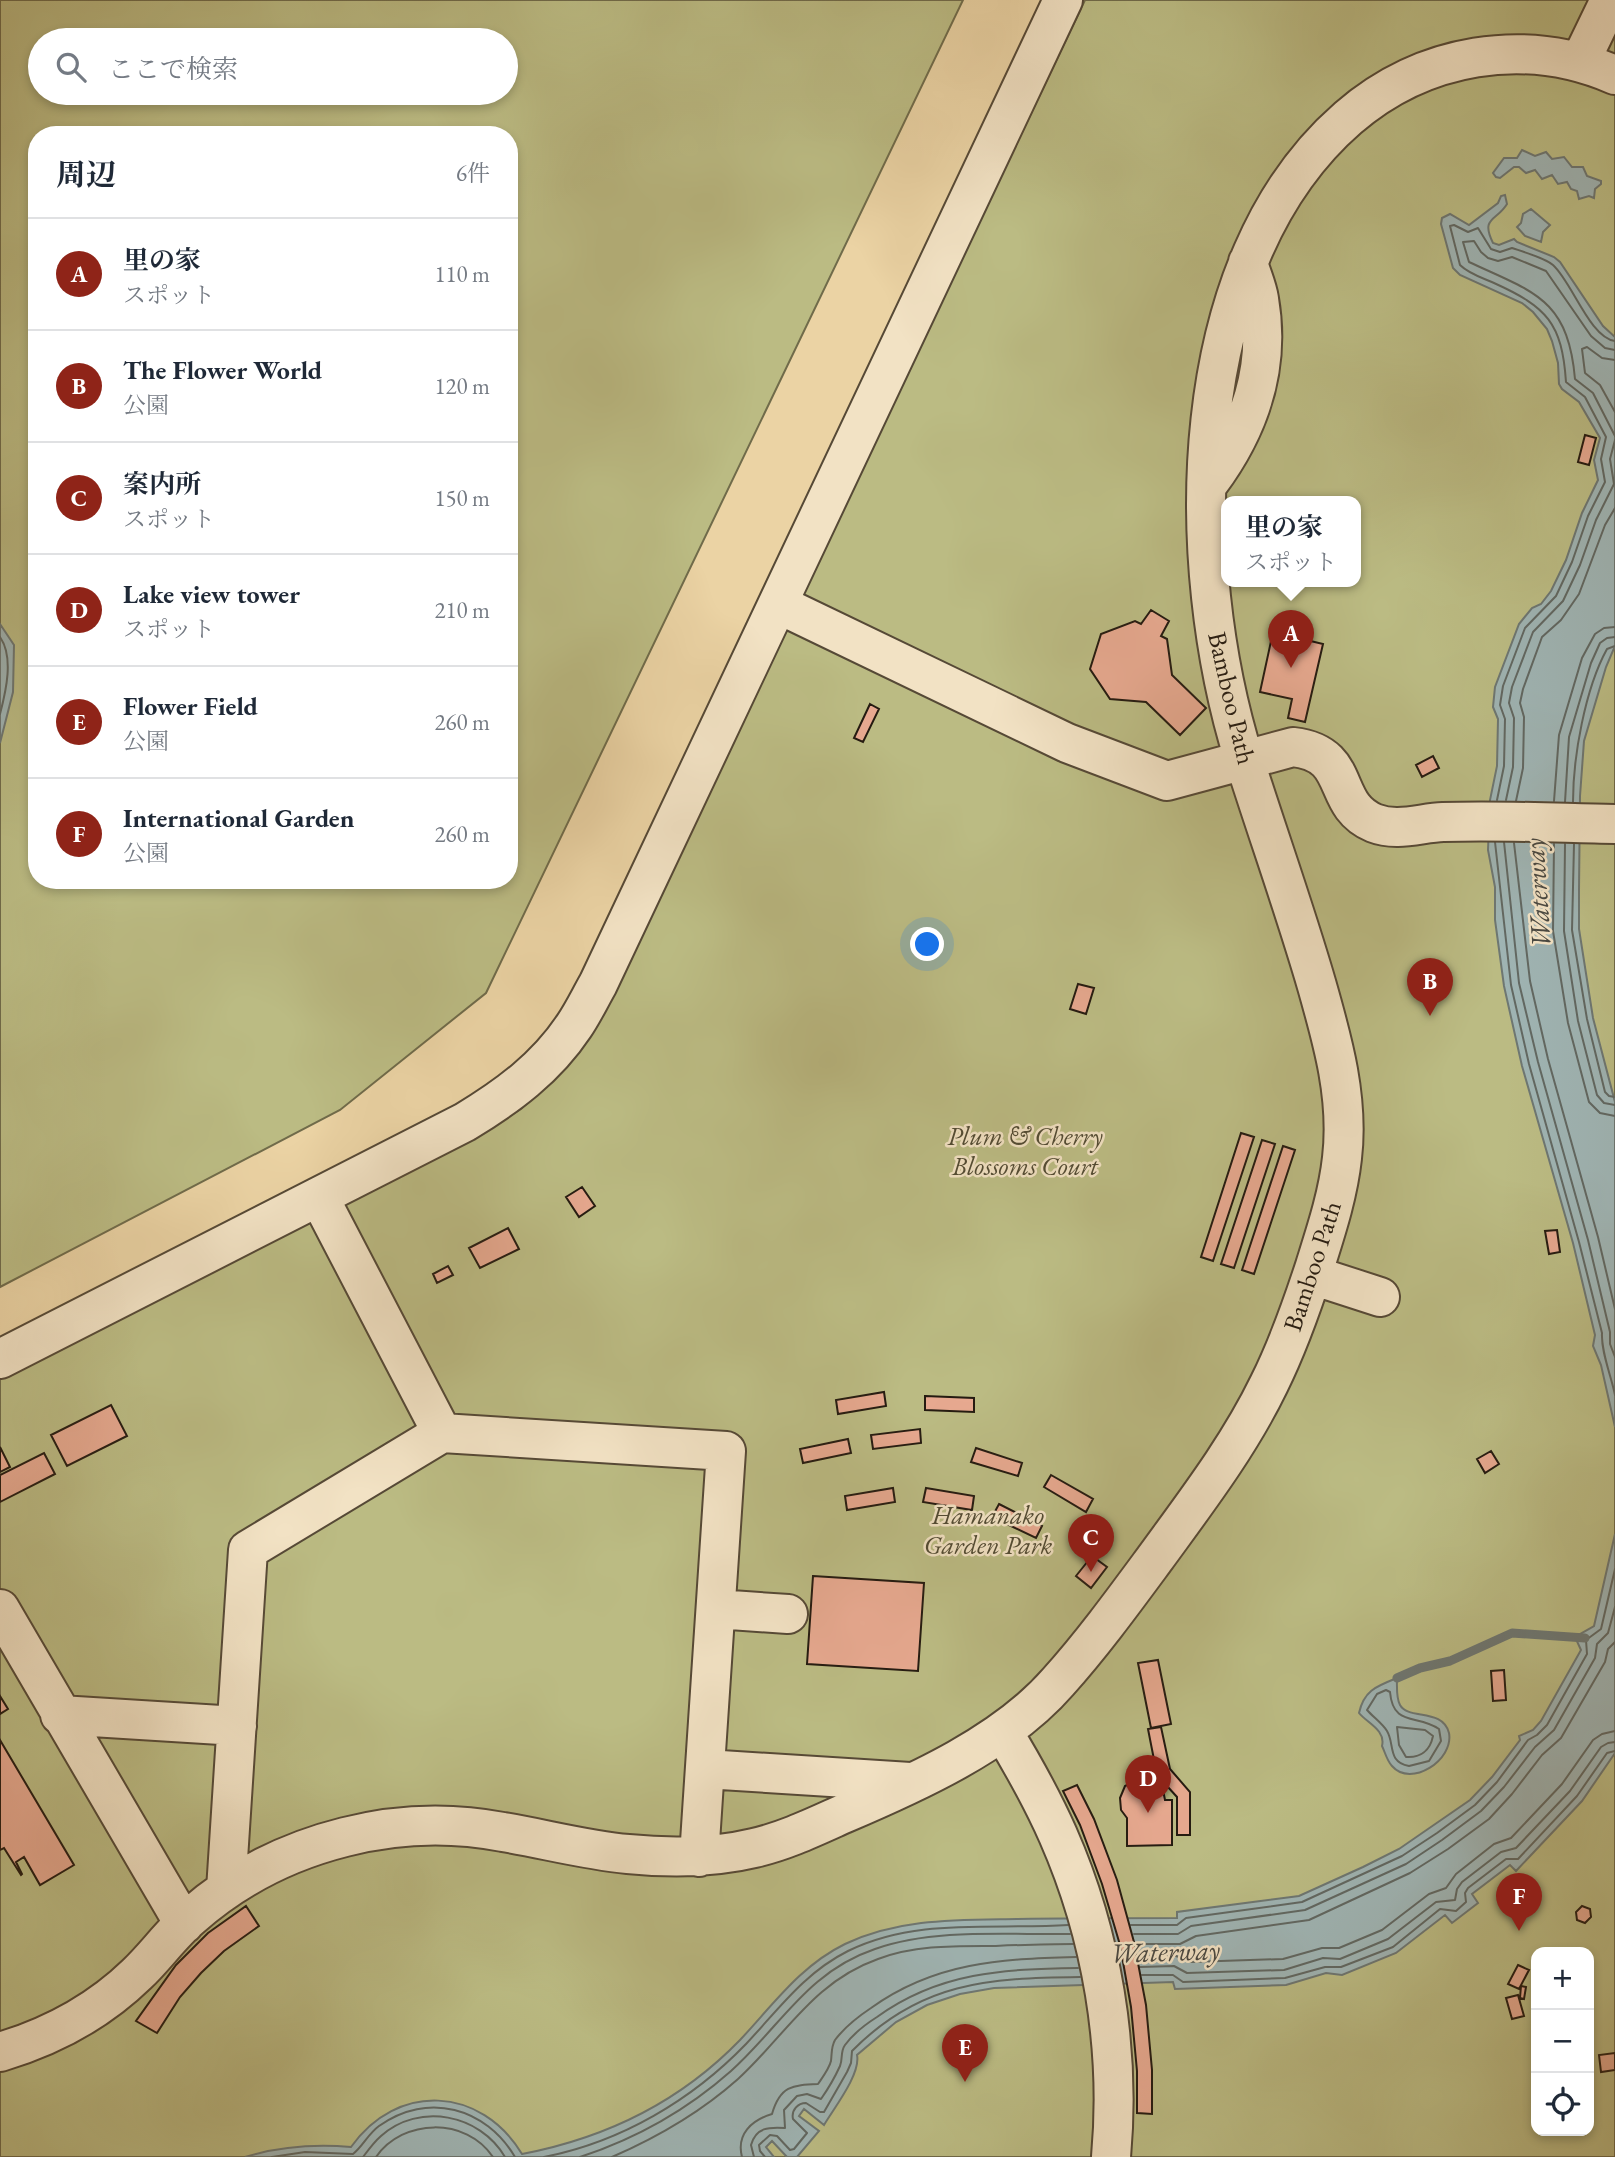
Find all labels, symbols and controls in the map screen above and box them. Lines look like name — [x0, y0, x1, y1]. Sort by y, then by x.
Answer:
search box — [28, 28, 518, 105]
icon: search — [52, 48, 90, 86]
text: ここで検索 — [108, 52, 238, 86]
text: 周辺 — [56, 155, 116, 194]
text: 6件 — [456, 158, 490, 188]
text: 里の家 — [123, 243, 201, 277]
text: A — [71, 259, 87, 289]
text: 110 m — [434, 259, 490, 289]
text: スポット — [123, 280, 215, 310]
text: The Flower World — [123, 353, 322, 387]
text: B — [72, 371, 86, 401]
text: 120 m — [434, 371, 490, 401]
text: 公園 — [123, 390, 169, 420]
text: 案内所 — [123, 467, 201, 501]
text: C — [71, 483, 87, 513]
text: 150 m — [434, 483, 490, 513]
popup — [1221, 496, 1361, 587]
text: スポット — [123, 504, 215, 534]
text: 里の家 — [1245, 510, 1323, 544]
text: スポット — [1245, 547, 1337, 577]
text: Lake view tower — [123, 577, 300, 611]
text: D — [70, 595, 88, 625]
text: 210 m — [434, 595, 490, 625]
pin: A — [1268, 610, 1314, 668]
text: スポット — [123, 614, 215, 644]
street label: Bamboo Path — [1200, 628, 1264, 768]
text: Flower Field — [123, 689, 258, 723]
text: E — [72, 707, 86, 737]
text: 260 m — [434, 707, 490, 737]
text: 公園 — [123, 726, 169, 756]
text: International Garden — [123, 801, 354, 835]
text: F — [73, 819, 85, 849]
text: 260 m — [434, 819, 490, 849]
water label: Waterway — [1515, 836, 1559, 949]
text: 公園 — [123, 838, 169, 868]
your location — [910, 927, 944, 961]
pin: B — [1407, 958, 1453, 1016]
park label: Plum & Cherry Blossoms Court — [947, 1119, 1103, 1183]
street label: Bamboo Path — [1275, 1196, 1349, 1336]
park label: Hamanako Garden Park — [924, 1498, 1052, 1562]
pin: C — [1068, 1514, 1114, 1572]
pin: D — [1125, 1755, 1171, 1813]
pin: F — [1496, 1873, 1542, 1931]
water label: Waterway — [1109, 1931, 1221, 1971]
map controls — [1531, 1947, 1594, 2136]
button: + — [1531, 1947, 1594, 2010]
button: − — [1531, 2010, 1594, 2073]
pin: E — [942, 2024, 988, 2082]
button: locate — [1531, 2073, 1594, 2136]

